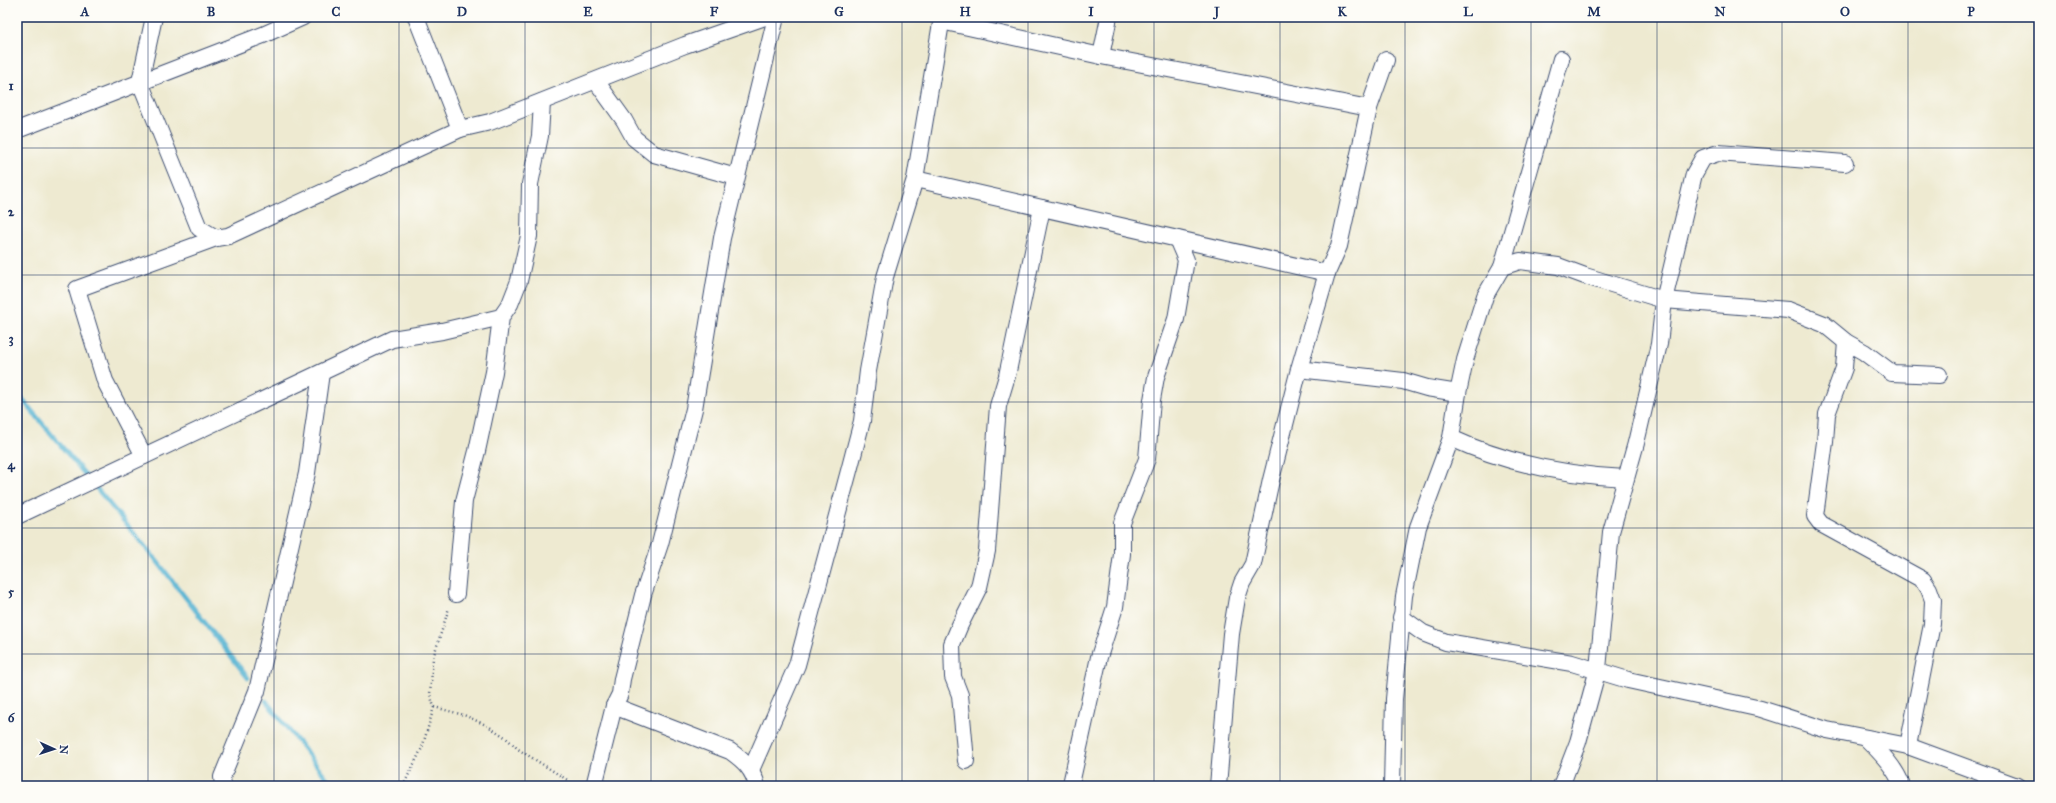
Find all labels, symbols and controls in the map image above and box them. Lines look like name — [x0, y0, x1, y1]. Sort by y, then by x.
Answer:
text: A — [80, 4, 90, 20]
text: B — [207, 4, 216, 20]
text: C — [332, 4, 341, 20]
text: D — [457, 4, 467, 20]
text: E — [583, 4, 593, 20]
text: F — [710, 4, 719, 20]
text: G — [834, 4, 844, 20]
text: H — [959, 4, 971, 20]
text: I — [1088, 4, 1094, 20]
text: J — [1212, 4, 1220, 20]
text: K — [1337, 4, 1347, 20]
text: L — [1463, 4, 1473, 20]
text: M — [1587, 4, 1601, 20]
text: N — [1714, 4, 1726, 20]
text: O — [1840, 4, 1850, 20]
text: P — [1967, 4, 1975, 20]
text: 1 — [8, 78, 14, 94]
text: 2 — [8, 204, 15, 220]
text: 3 — [8, 331, 14, 347]
text: 4 — [7, 457, 15, 473]
text: 5 — [8, 584, 15, 600]
text: 6 — [8, 710, 16, 726]
north arrow — [34, 729, 74, 769]
text: N — [57, 744, 70, 755]

